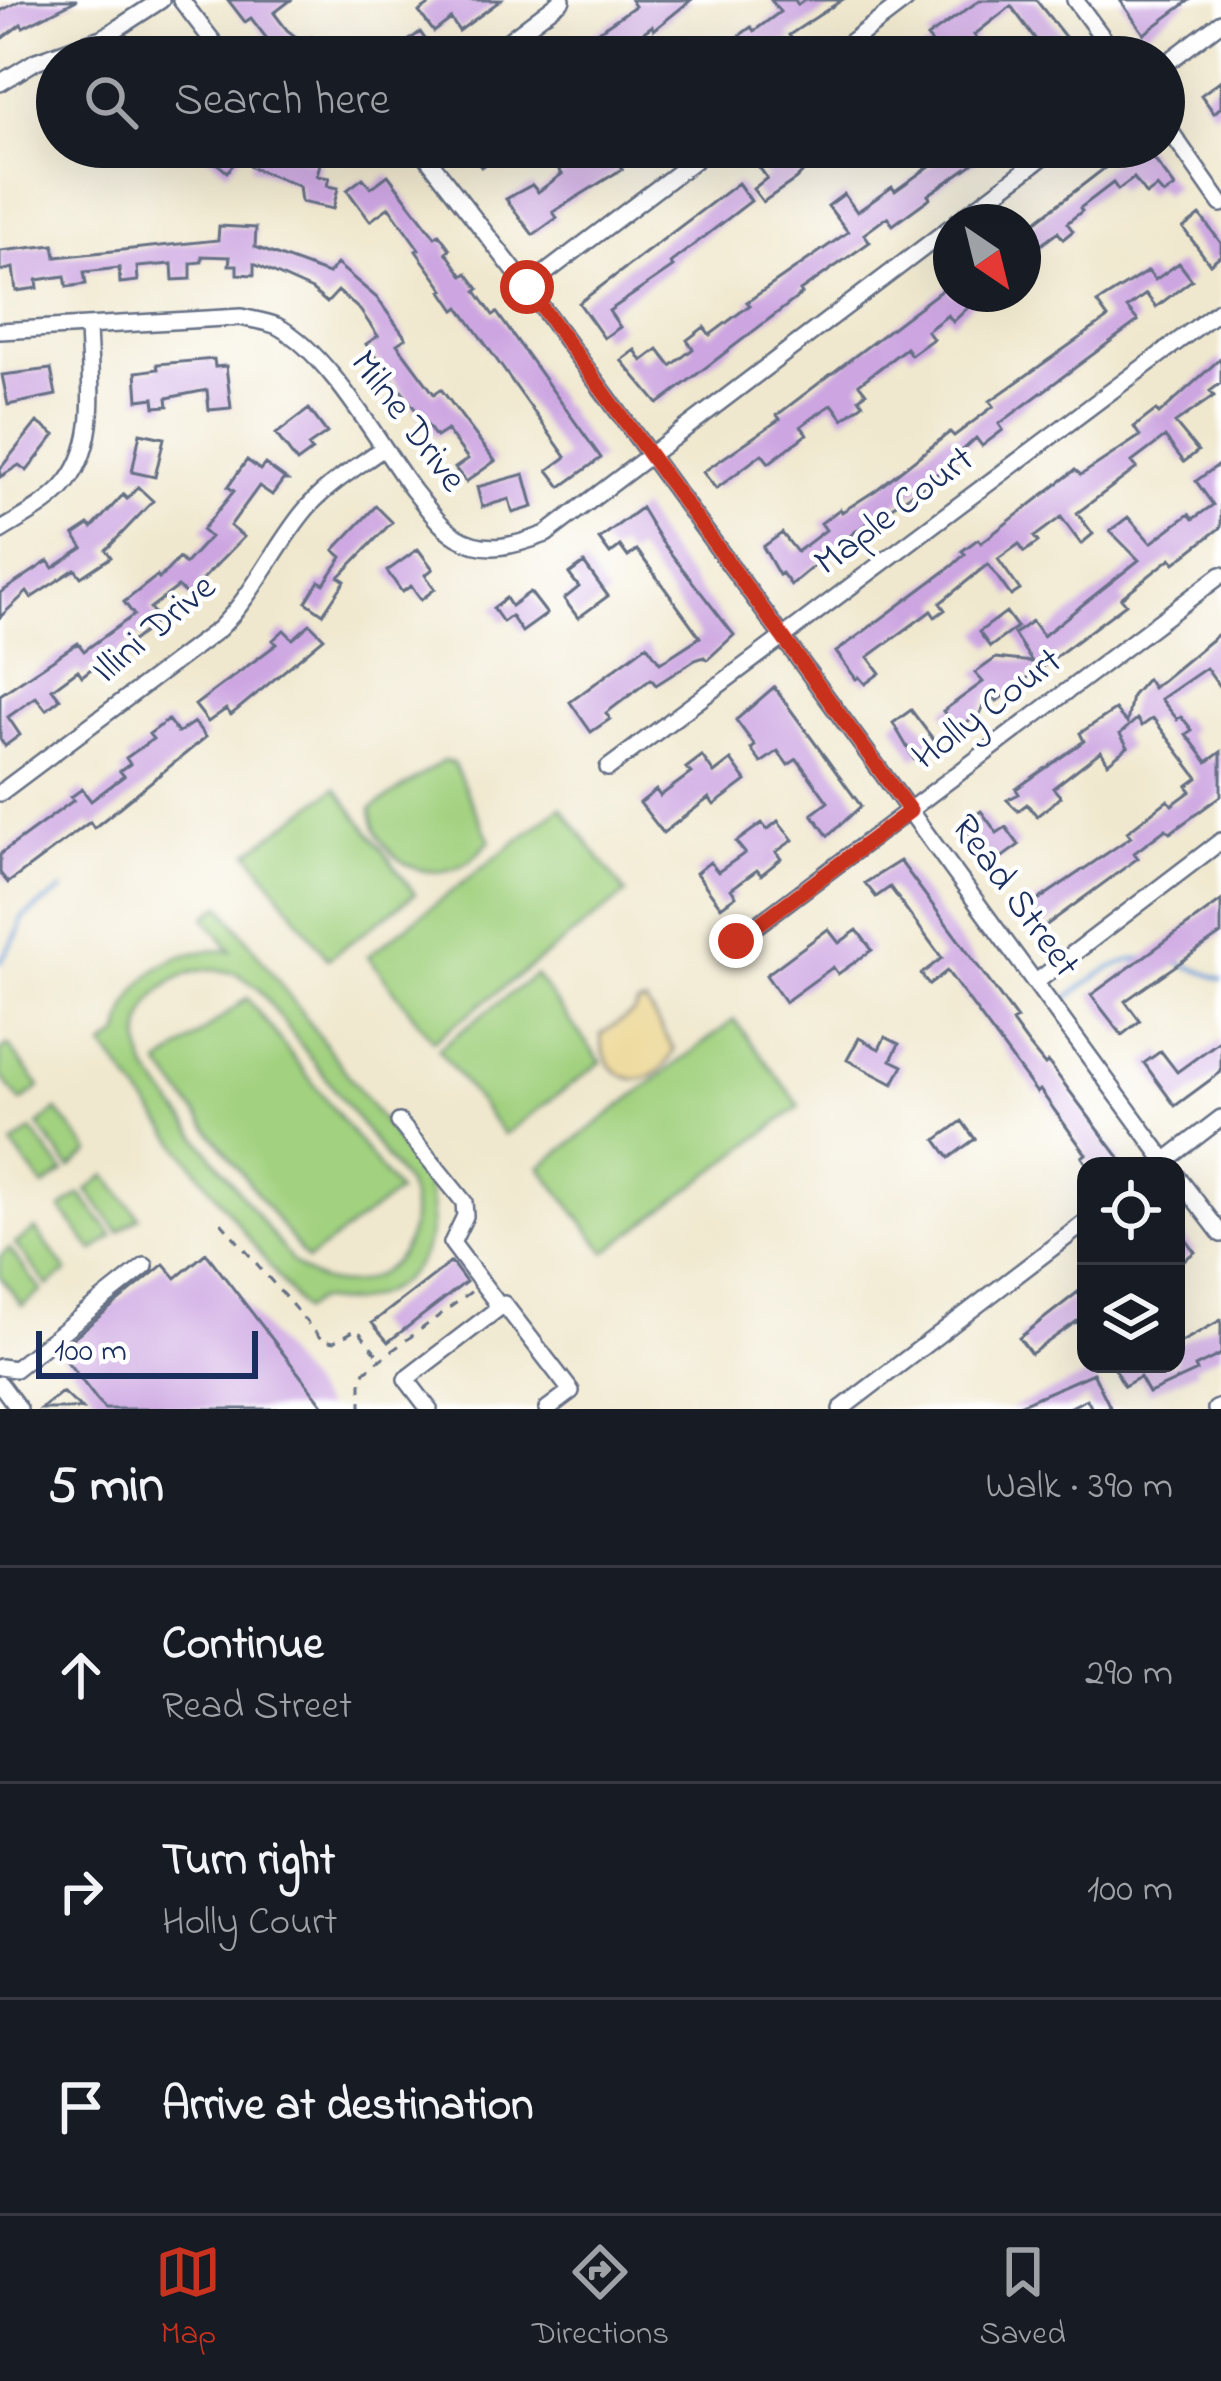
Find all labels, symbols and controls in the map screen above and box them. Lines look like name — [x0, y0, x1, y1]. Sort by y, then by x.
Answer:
search box — [36, 36, 1185, 168]
icon: search — [78, 69, 144, 135]
text: Search here — [174, 69, 390, 135]
north arrow — [933, 204, 1041, 312]
route start — [500, 260, 554, 314]
street label: Milne Drive — [335, 339, 480, 506]
street label: Maple Court — [803, 433, 987, 591]
street label: Illini Drive — [80, 561, 230, 699]
street label: Holly Court — [901, 634, 1075, 786]
street label: Read Street — [935, 803, 1093, 991]
route end — [709, 914, 763, 968]
map controls — [1077, 1157, 1185, 1373]
button: locate — [1077, 1157, 1185, 1265]
button: layers — [1077, 1265, 1185, 1373]
scale bar — [36, 1325, 258, 1378]
text: 100 m — [54, 1328, 127, 1376]
text: 5 min — [48, 1450, 164, 1525]
text: Walk · 390 m — [986, 1459, 1173, 1516]
text: Continue — [162, 1613, 323, 1679]
icon: ahead — [48, 1642, 114, 1708]
text: 290 m — [1085, 1646, 1173, 1703]
text: Read Street — [162, 1679, 352, 1736]
text: Turn right — [162, 1829, 335, 1895]
icon: right — [48, 1858, 114, 1924]
text: 100 m — [1087, 1862, 1173, 1919]
text: Holly Court — [162, 1895, 337, 1952]
icon: arrive — [48, 2074, 114, 2140]
text: Arrive at destination — [162, 2074, 533, 2140]
tab: Map — [155, 2239, 221, 2359]
tab: Directions — [532, 2239, 669, 2359]
tab: Saved — [980, 2239, 1066, 2359]

